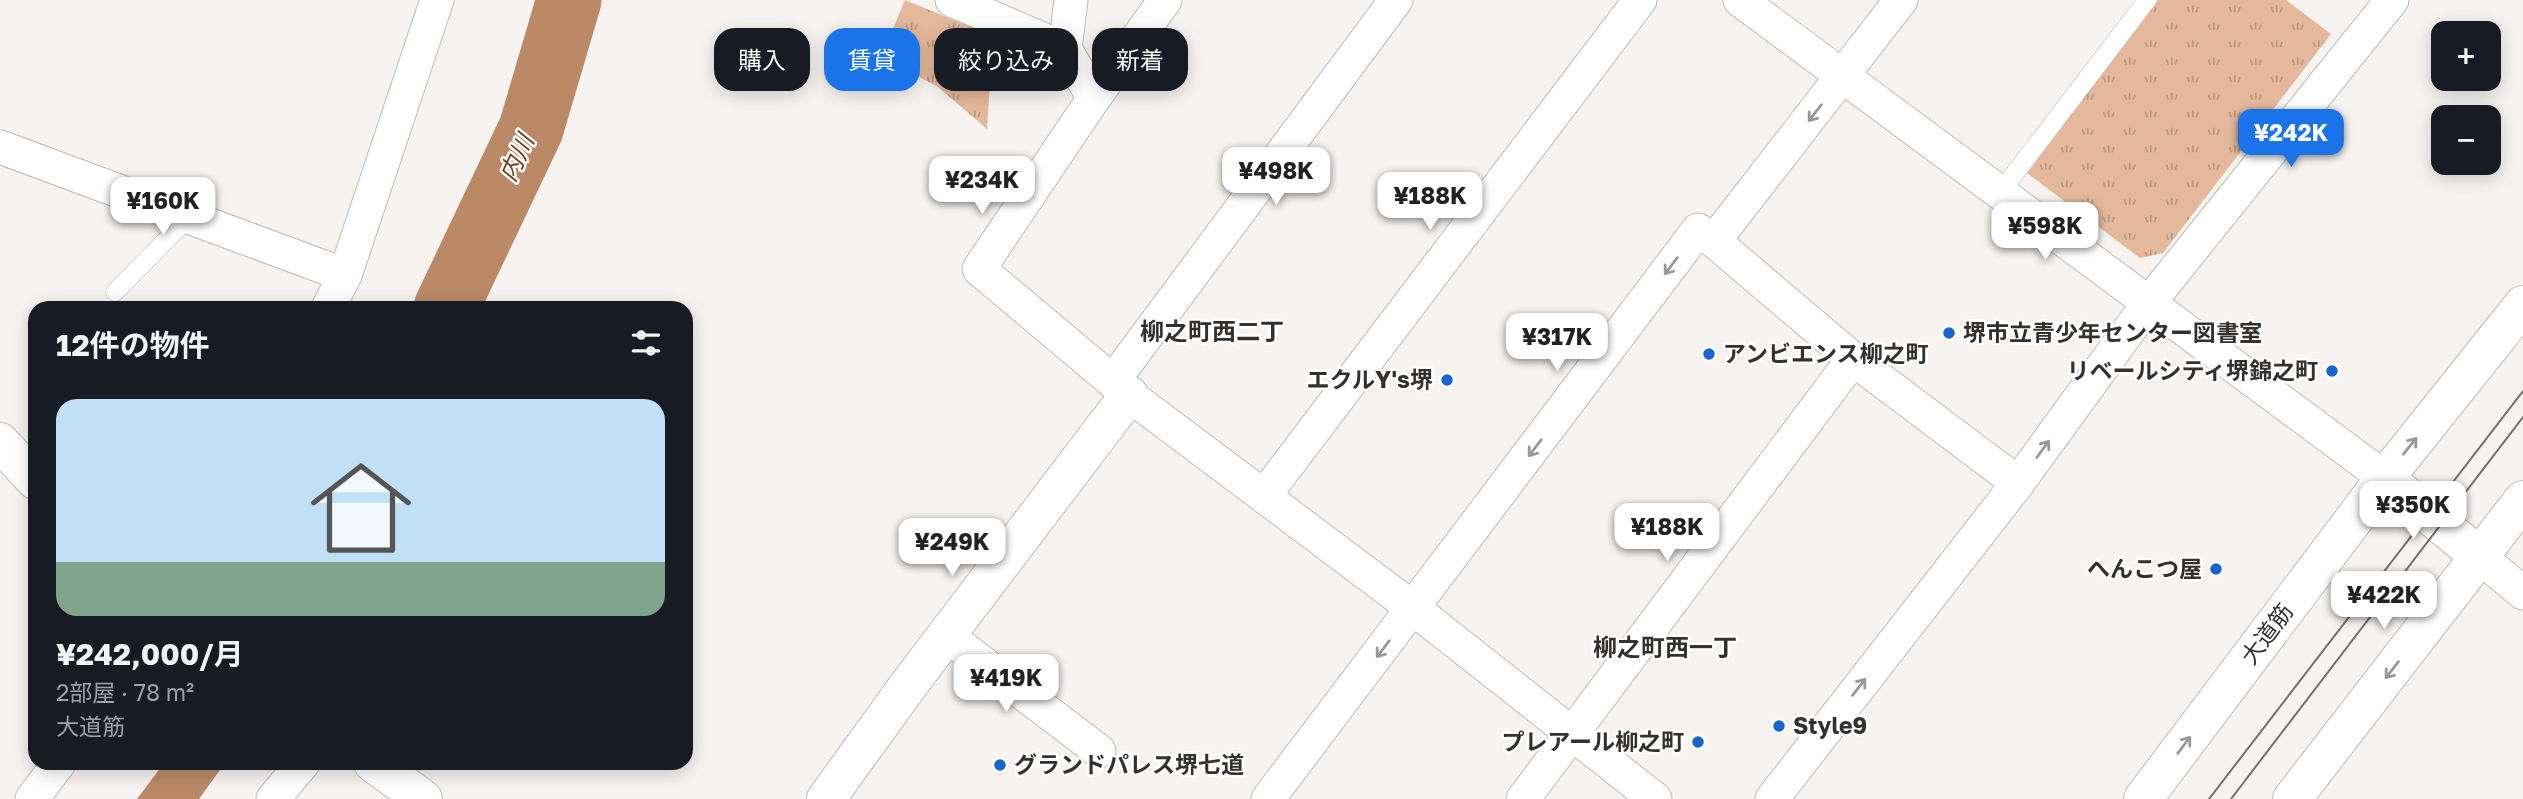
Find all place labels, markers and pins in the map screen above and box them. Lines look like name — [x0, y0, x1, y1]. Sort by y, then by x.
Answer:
pin: ¥242K — [2242, 110, 2340, 169]
pin: ¥498K — [1227, 148, 1325, 207]
pin: ¥234K — [933, 156, 1031, 216]
pin: ¥188K — [1381, 173, 1479, 232]
pin: ¥160K — [114, 177, 212, 237]
pin: ¥598K — [1996, 202, 2094, 262]
pin: ¥317K — [1508, 314, 1606, 373]
place label: 堺市立青少年センター図書室 — [1963, 318, 2262, 346]
marker: 堺市立青少年センター図書室 — [1941, 325, 1957, 341]
place label: アンビエンス柳之町 — [1723, 339, 1929, 367]
marker: アンビエンス柳之町 — [1701, 346, 1717, 362]
place label: リベールシティ堺錦之町 — [2066, 356, 2318, 384]
marker: リベールシティ堺錦之町 — [2324, 363, 2340, 379]
place label: エクルY's堺 — [1307, 365, 1433, 393]
marker: エクルY's堺 — [1439, 372, 1455, 388]
pin: ¥350K — [2364, 482, 2462, 541]
pin: ¥188K — [1618, 504, 1716, 563]
pin: ¥249K — [903, 518, 1001, 578]
place label: へんこつ屋 — [2087, 554, 2202, 582]
marker: へんこつ屋 — [2208, 561, 2224, 577]
pin: ¥422K — [2335, 572, 2433, 631]
pin: ¥419K — [957, 654, 1055, 714]
place label: Style9 — [1793, 711, 1867, 739]
marker: Style9 — [1771, 718, 1787, 734]
place label: プレアール柳之町 — [1501, 727, 1684, 755]
marker: プレアール柳之町 — [1690, 734, 1706, 750]
place label: グランドパレス堺七道 — [1014, 750, 1244, 778]
marker: グランドパレス堺七道 — [992, 757, 1008, 773]

